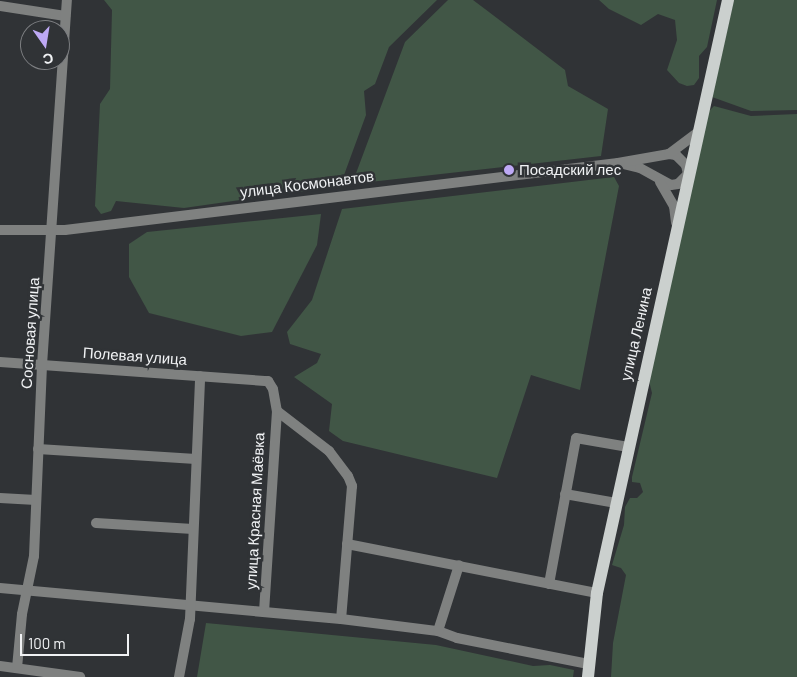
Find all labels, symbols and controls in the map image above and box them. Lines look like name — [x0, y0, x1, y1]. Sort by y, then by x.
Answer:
north arrow — [20, 20, 70, 70]
text: С — [41, 50, 55, 69]
place label: Посадский лес — [519, 161, 621, 179]
marker: Посадский лес — [503, 164, 515, 176]
street label: улица Космонавтов — [239, 167, 375, 201]
street label: Сосновая улица — [17, 277, 43, 389]
street label: улица Ленина — [616, 285, 656, 383]
street label: Полевая улица — [82, 343, 188, 369]
street label: улица Красная Маёвка — [242, 432, 268, 590]
scale bar — [22, 624, 131, 656]
text: 100 m — [28, 634, 66, 652]

